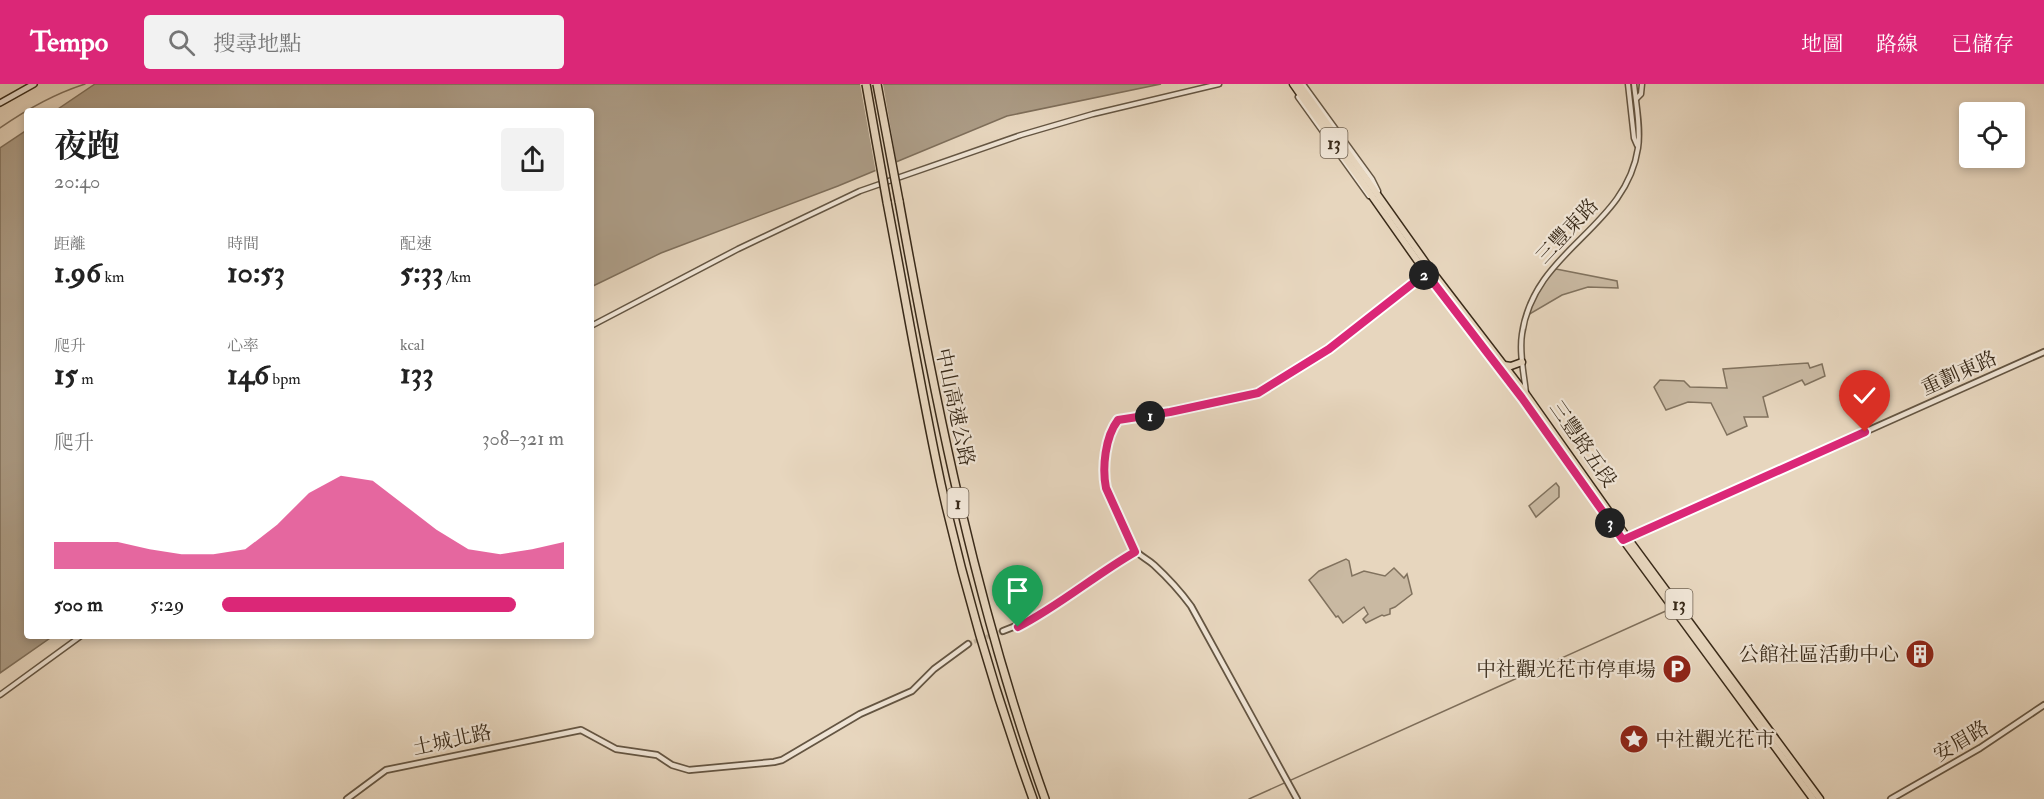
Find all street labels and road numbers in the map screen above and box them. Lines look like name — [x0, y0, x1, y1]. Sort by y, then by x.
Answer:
road number: 13 — [1320, 128, 1348, 158]
street label: 三豐東路 — [1531, 193, 1603, 269]
street label: 重劃東路 — [1917, 345, 2001, 401]
street label: 中山高速公路 — [930, 346, 980, 468]
street label: 三豐路五段 — [1544, 396, 1622, 492]
road number: 1 — [948, 488, 968, 518]
road number: 13 — [1666, 589, 1692, 619]
street label: 安眉路 — [1929, 715, 1993, 767]
street label: 土城北路 — [410, 719, 494, 761]

